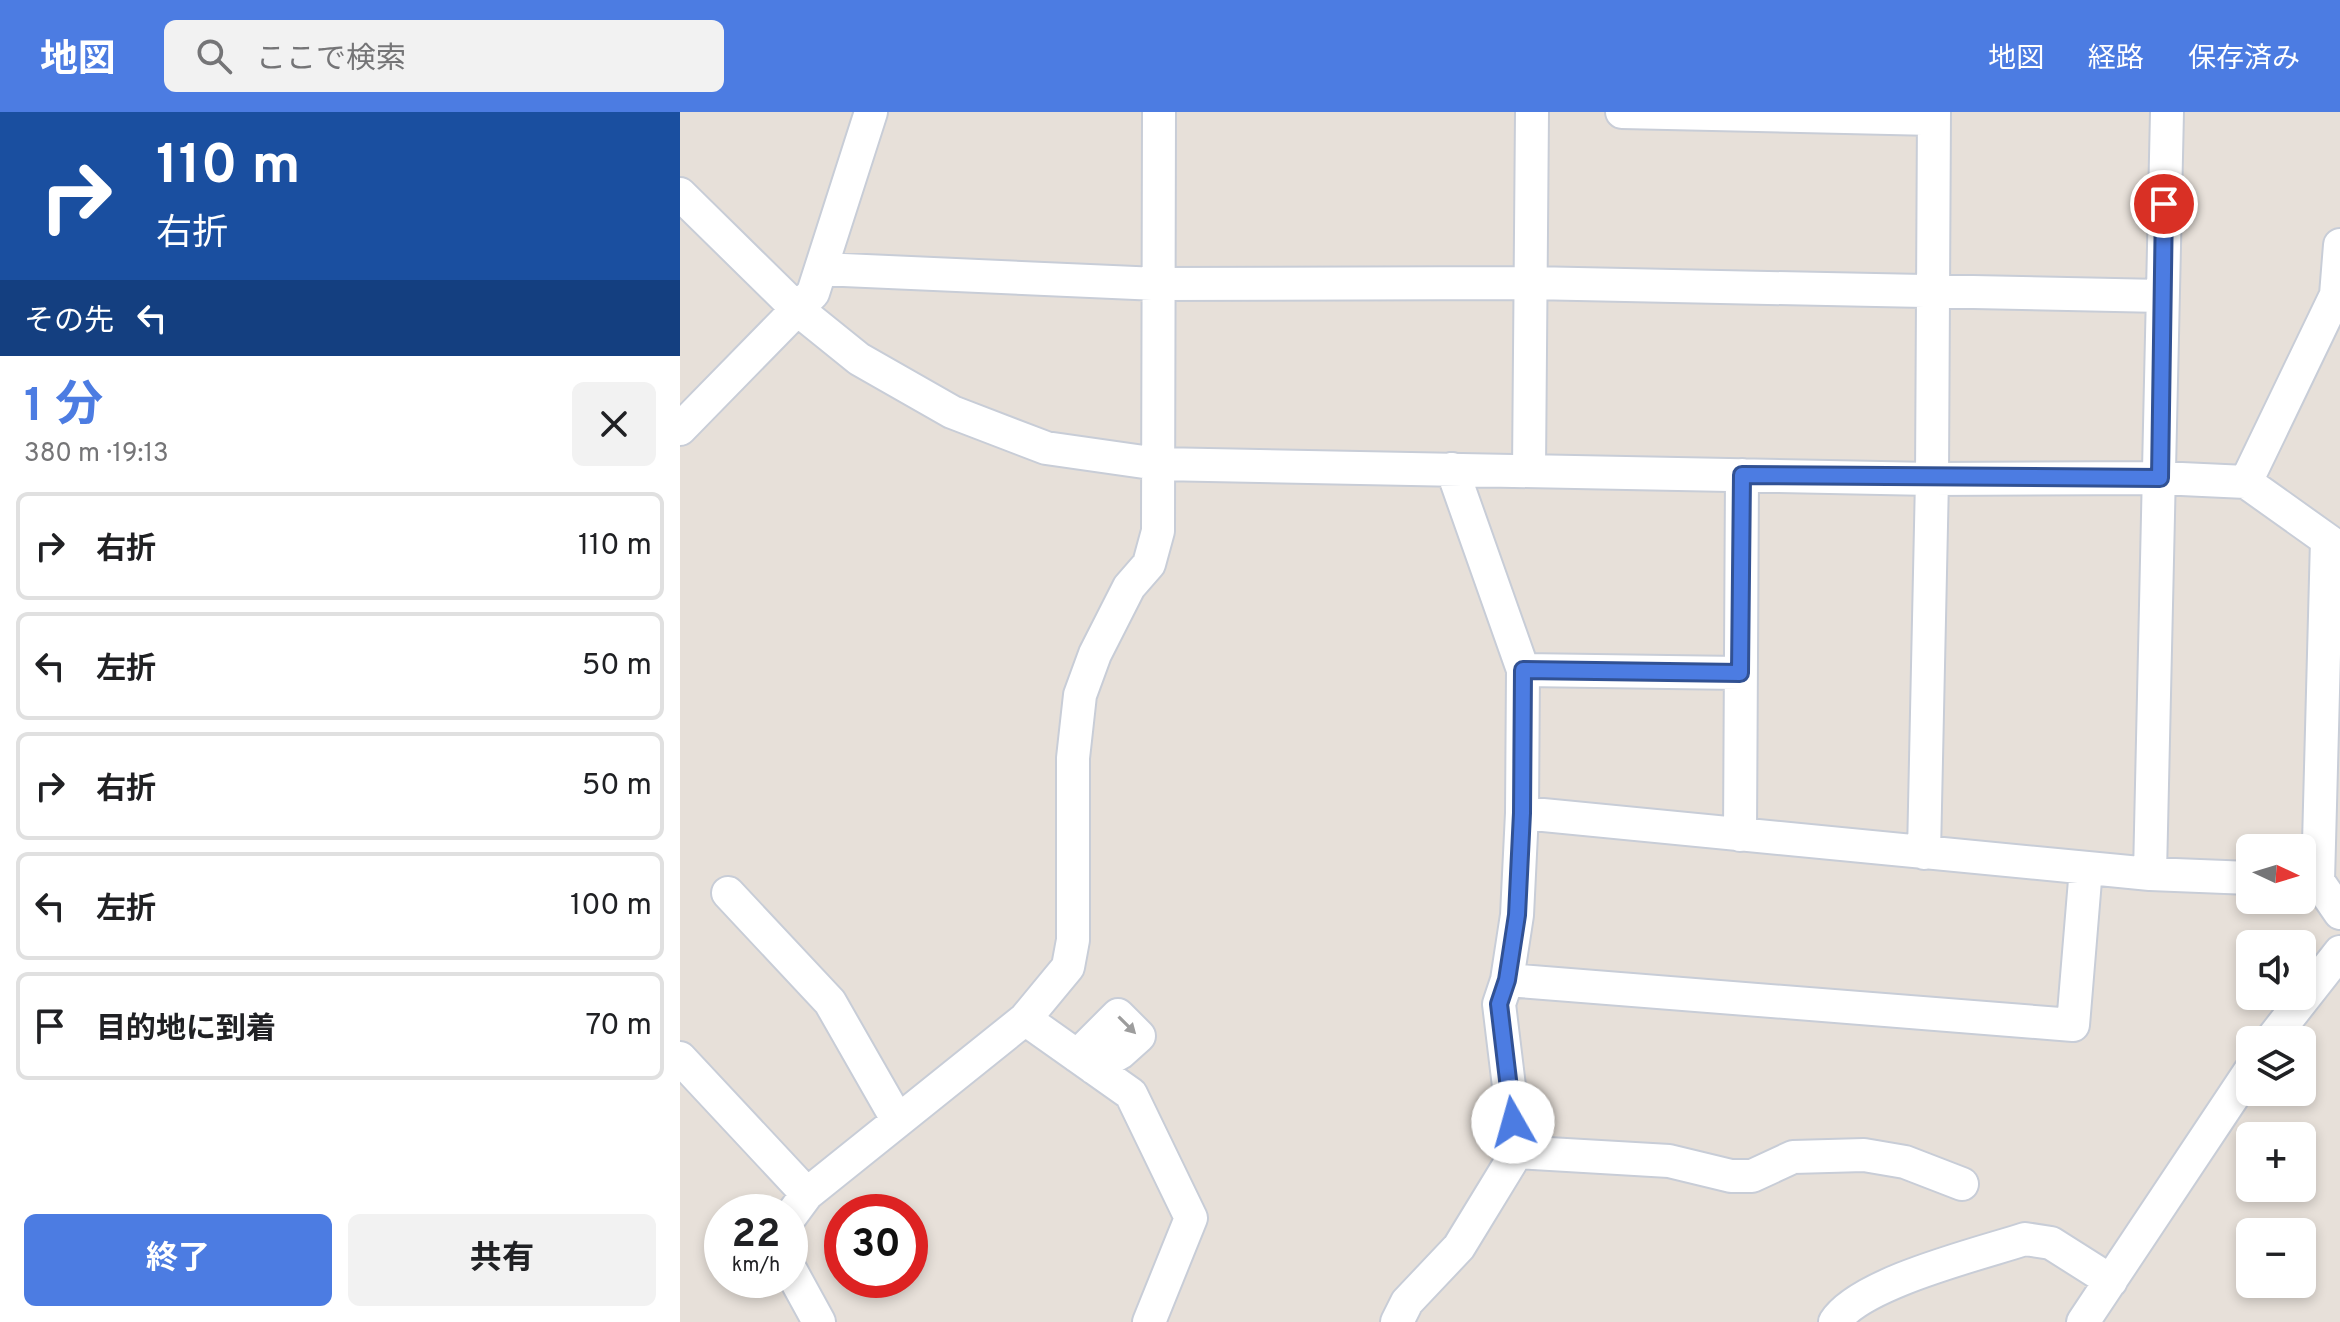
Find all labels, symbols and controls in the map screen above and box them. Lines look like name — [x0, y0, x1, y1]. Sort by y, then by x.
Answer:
search box — [164, 20, 724, 92]
icon: search — [192, 34, 236, 78]
text: 地図 — [40, 37, 116, 86]
text: ここで検索 — [256, 42, 406, 79]
text: 地図 — [1988, 42, 2044, 78]
text: 経路 — [2088, 42, 2144, 78]
text: 保存済み — [2188, 42, 2300, 78]
text: 110 m — [156, 133, 301, 203]
icon: right — [24, 144, 128, 248]
pin — [2130, 170, 2198, 238]
icon: arrive — [2142, 182, 2186, 226]
text: 右折 — [156, 212, 228, 258]
icon: left — [130, 296, 174, 340]
text: その先 — [24, 304, 114, 341]
text: 1 分 — [24, 378, 103, 438]
button: close — [572, 382, 656, 466]
text: 380 m · 19:13 — [24, 438, 169, 471]
icon: right — [28, 524, 72, 568]
text: 110 m — [578, 528, 652, 565]
text: 右折 — [96, 532, 156, 569]
icon: left — [28, 644, 72, 688]
text: 50 m — [582, 648, 652, 685]
text: 左折 — [96, 652, 156, 689]
icon: right — [28, 764, 72, 808]
text: 50 m — [582, 768, 652, 805]
text: 右折 — [96, 772, 156, 809]
north arrow — [2236, 834, 2316, 914]
map controls — [2236, 834, 2316, 1298]
icon: left — [28, 884, 72, 928]
text: 100 m — [570, 888, 652, 925]
text: 左折 — [96, 892, 156, 929]
button: sound — [2236, 930, 2316, 1010]
icon: arrive — [28, 1004, 72, 1048]
text: 70 m — [586, 1008, 652, 1045]
text: 目的地に到着 — [96, 1012, 276, 1049]
one-way arrow — [1118, 1015, 1137, 1034]
button: layers — [2236, 1026, 2316, 1106]
position arrow — [1471, 1080, 1555, 1164]
button: + — [2236, 1122, 2316, 1202]
speed limit sign: 30 — [824, 1194, 928, 1298]
text: 22 — [732, 1211, 780, 1261]
button: 終了 — [24, 1214, 332, 1306]
button: 共有 — [348, 1214, 656, 1306]
button: − — [2236, 1218, 2316, 1298]
text: km/h — [732, 1253, 780, 1279]

